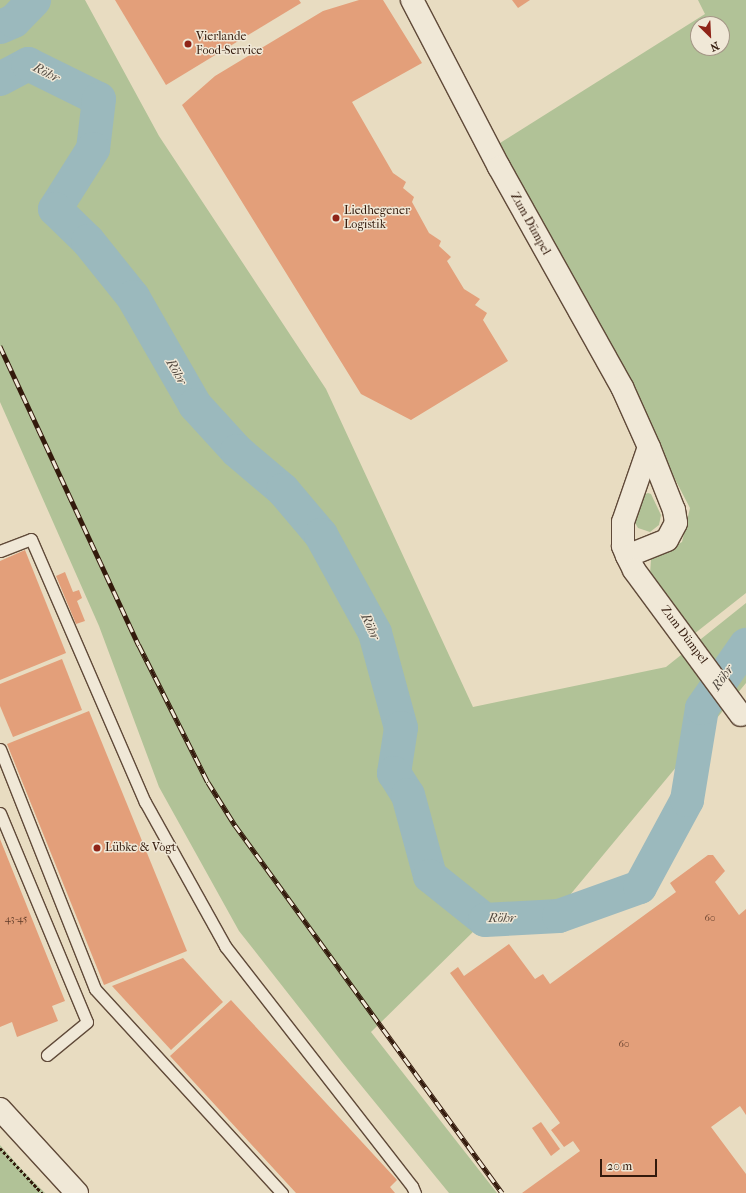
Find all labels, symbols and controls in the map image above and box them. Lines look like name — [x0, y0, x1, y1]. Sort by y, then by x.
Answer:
north arrow — [690, 16, 730, 56]
place label: Vierlande Food-Service — [196, 30, 262, 58]
marker: Vierlande Food-Service — [183, 39, 193, 49]
text: N — [708, 39, 721, 54]
water label: Röhr — [30, 60, 62, 86]
street label: Zum Dümpel — [507, 190, 553, 258]
place label: Liedhegener Logistik — [344, 204, 410, 232]
marker: Liedhegener Logistik — [331, 213, 341, 223]
water label: Röhr — [162, 356, 190, 388]
street label: Zum Dümpel — [657, 603, 711, 667]
water label: Röhr — [357, 611, 383, 643]
water label: Röhr — [709, 662, 737, 694]
place label: Lübke & Vogt — [105, 841, 176, 855]
marker: Lübke & Vogt — [92, 843, 102, 853]
water label: Röhr — [488, 910, 516, 926]
house number: 60 — [705, 913, 715, 925]
house number: 43-45 — [5, 914, 27, 926]
house number: 60 — [619, 1039, 629, 1051]
scale bar — [602, 1151, 659, 1177]
text: 20 m — [607, 1159, 632, 1173]

